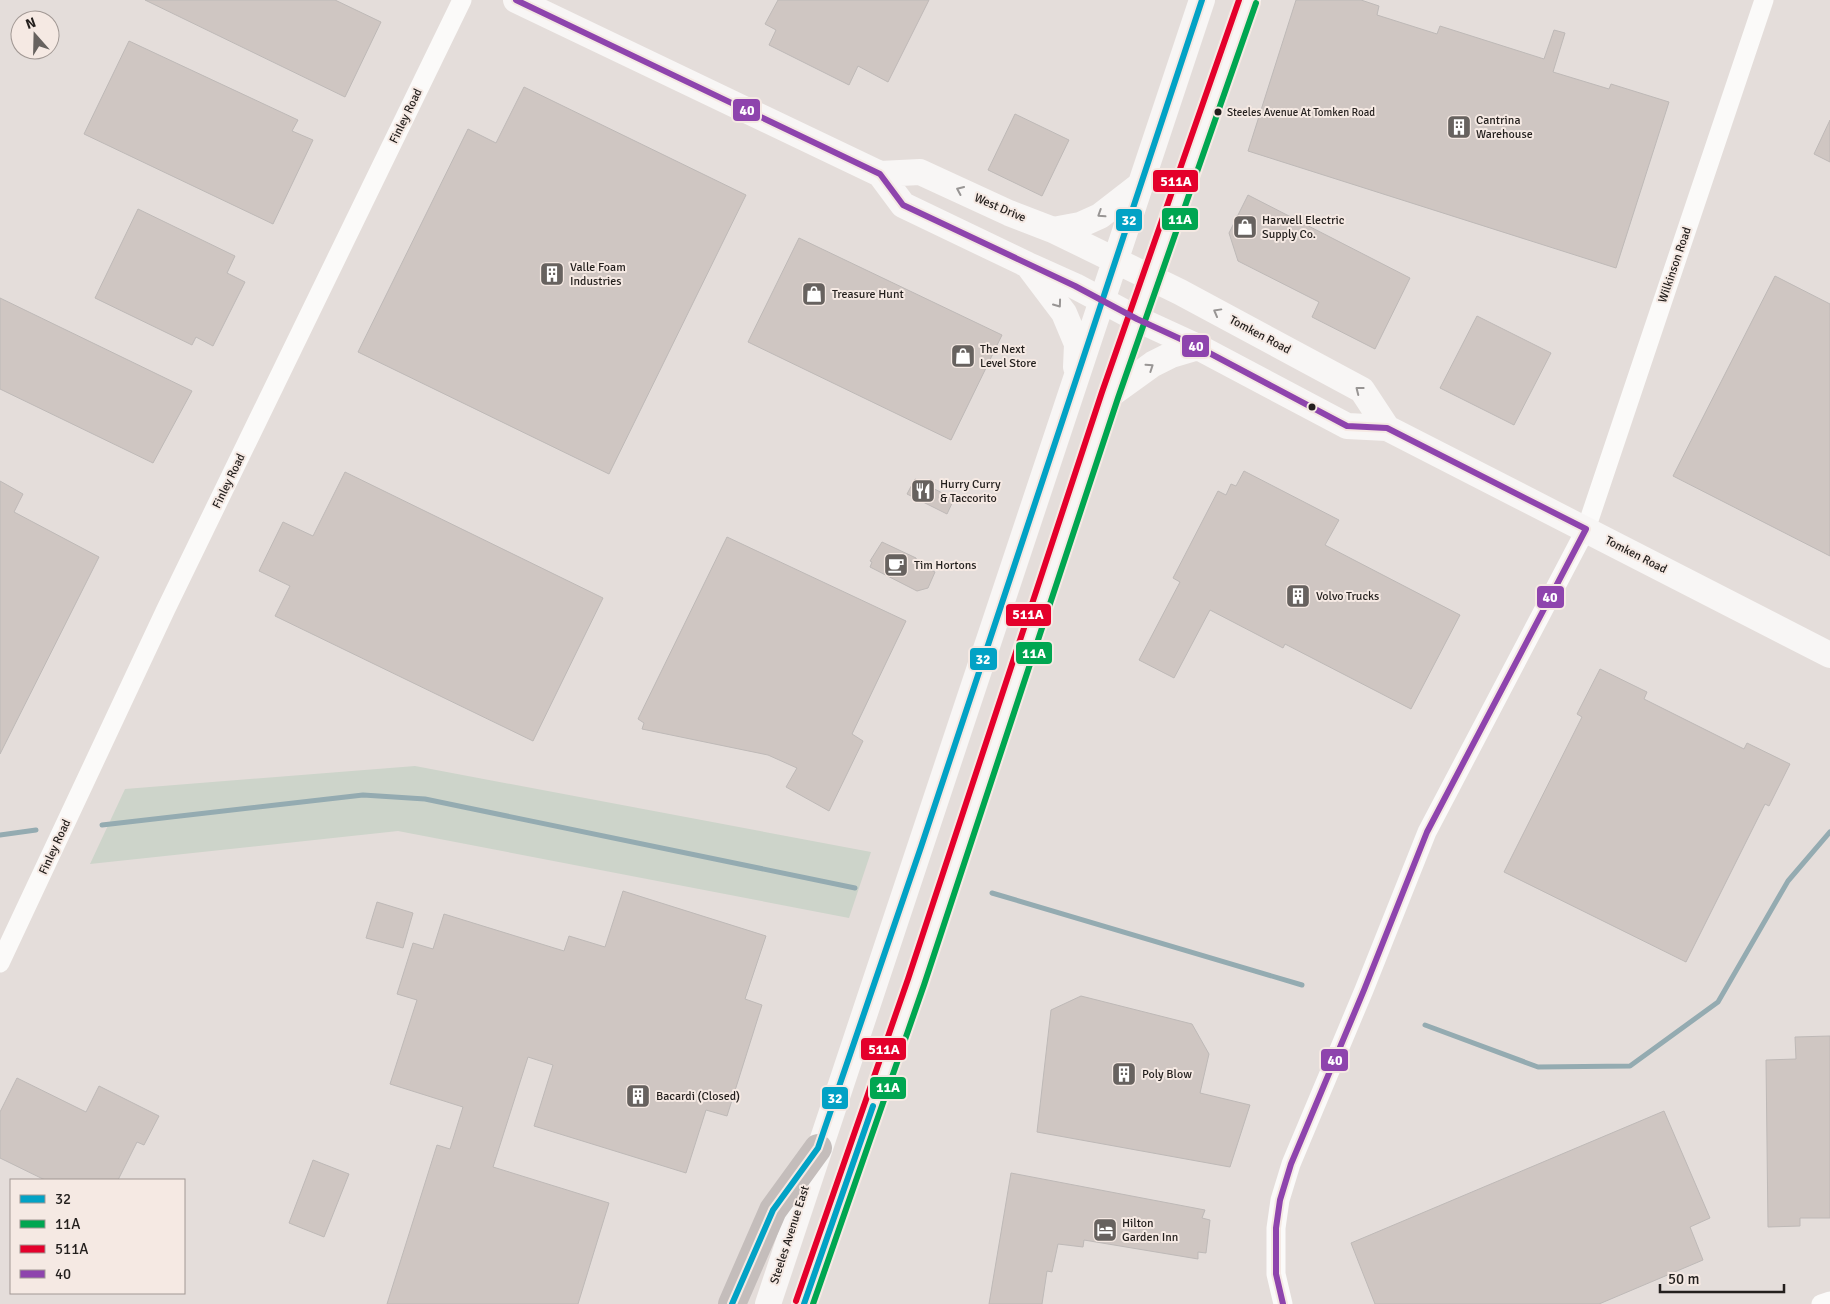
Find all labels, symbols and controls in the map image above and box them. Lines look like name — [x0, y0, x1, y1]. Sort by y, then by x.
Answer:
north arrow — [10, 10, 60, 60]
text: N — [23, 14, 38, 33]
street label: Finley Road — [386, 86, 426, 146]
line badge: 40 — [732, 98, 761, 122]
text: 40 — [739, 102, 755, 119]
place label: Steeles Avenue At Tomken Road — [1227, 106, 1375, 119]
marker: Steeles Avenue At Tomken Road — [1213, 107, 1223, 117]
place label: Cantrina Warehouse — [1476, 113, 1533, 142]
building icon: Cantrina Warehouse — [1446, 114, 1472, 140]
line badge: 511A — [1152, 169, 1199, 193]
text: 511A — [1160, 173, 1192, 190]
one-way arrow — [956, 186, 965, 197]
street label: West Drive — [972, 190, 1028, 226]
line badge: 11A — [1161, 207, 1199, 231]
one-way arrow — [1097, 208, 1106, 218]
line badge: 32 — [1115, 208, 1143, 232]
text: 11A — [1168, 211, 1192, 228]
text: 32 — [1121, 212, 1137, 229]
place label: Harwell Electric Supply Co. — [1262, 213, 1345, 242]
shop icon: Harwell Electric Supply Co. — [1232, 214, 1258, 240]
street label: Wilkinson Road — [1655, 225, 1695, 305]
place label: Valle Foam Industries — [570, 260, 626, 289]
building icon: Valle Foam Industries — [539, 261, 565, 287]
shop icon: Treasure Hunt — [801, 281, 827, 307]
place label: Treasure Hunt — [832, 287, 904, 302]
one-way arrow — [1052, 298, 1061, 308]
one-way arrow — [1213, 308, 1222, 318]
street label: Tomken Road — [1227, 313, 1293, 357]
line badge: 40 — [1181, 334, 1210, 358]
text: 40 — [1188, 338, 1204, 355]
place label: The Next Level Store — [980, 342, 1036, 371]
shop icon: The Next Level Store — [950, 343, 976, 369]
one-way arrow — [1144, 363, 1153, 373]
one-way arrow — [1355, 387, 1364, 396]
unlabelled marker — [1307, 402, 1317, 412]
street label: Finley Road — [209, 451, 249, 511]
place label: Hurry Curry & Taccorito — [940, 477, 1001, 506]
restaurant icon: Hurry Curry & Taccorito — [910, 478, 936, 504]
street label: Tomken Road — [1603, 533, 1669, 577]
cafe icon: Tim Hortons — [883, 552, 909, 578]
place label: Tim Hortons — [914, 558, 977, 573]
building icon: Volvo Trucks — [1285, 583, 1311, 609]
line badge: 40 — [1536, 585, 1565, 609]
place label: Volvo Trucks — [1316, 589, 1379, 604]
text: 40 — [1542, 589, 1558, 606]
line badge: 511A — [1005, 603, 1052, 627]
text: 511A — [1012, 606, 1044, 623]
line badge: 11A — [1015, 641, 1053, 665]
text: 11A — [1022, 645, 1046, 662]
line badge: 32 — [969, 647, 998, 671]
text: 32 — [975, 651, 991, 668]
street label: Finley Road — [36, 817, 74, 877]
line badge: 511A — [860, 1037, 907, 1061]
text: 511A — [868, 1041, 900, 1058]
line badge: 40 — [1320, 1048, 1349, 1072]
text: 40 — [1327, 1052, 1343, 1069]
building icon: Poly Blow — [1111, 1061, 1137, 1087]
place label: Poly Blow — [1142, 1067, 1192, 1082]
line badge: 11A — [869, 1076, 907, 1100]
text: 11A — [876, 1079, 900, 1096]
building icon: Bacardi (Closed) — [625, 1083, 651, 1109]
line badge: 32 — [821, 1086, 849, 1110]
place label: Bacardi (Closed) — [656, 1089, 740, 1104]
text: 32 — [827, 1090, 843, 1107]
legend — [10, 1179, 185, 1294]
street label: Steeles Avenue East — [767, 1184, 813, 1286]
text: 32 — [55, 1190, 71, 1208]
text: 11A — [55, 1215, 80, 1233]
place label: Hilton Garden Inn — [1122, 1216, 1178, 1245]
hotel icon: Hilton Garden Inn — [1092, 1217, 1118, 1243]
text: 511A — [55, 1240, 88, 1258]
scale bar — [1660, 1262, 1784, 1294]
text: 40 — [55, 1265, 71, 1283]
text: 50 m — [1668, 1270, 1699, 1288]

